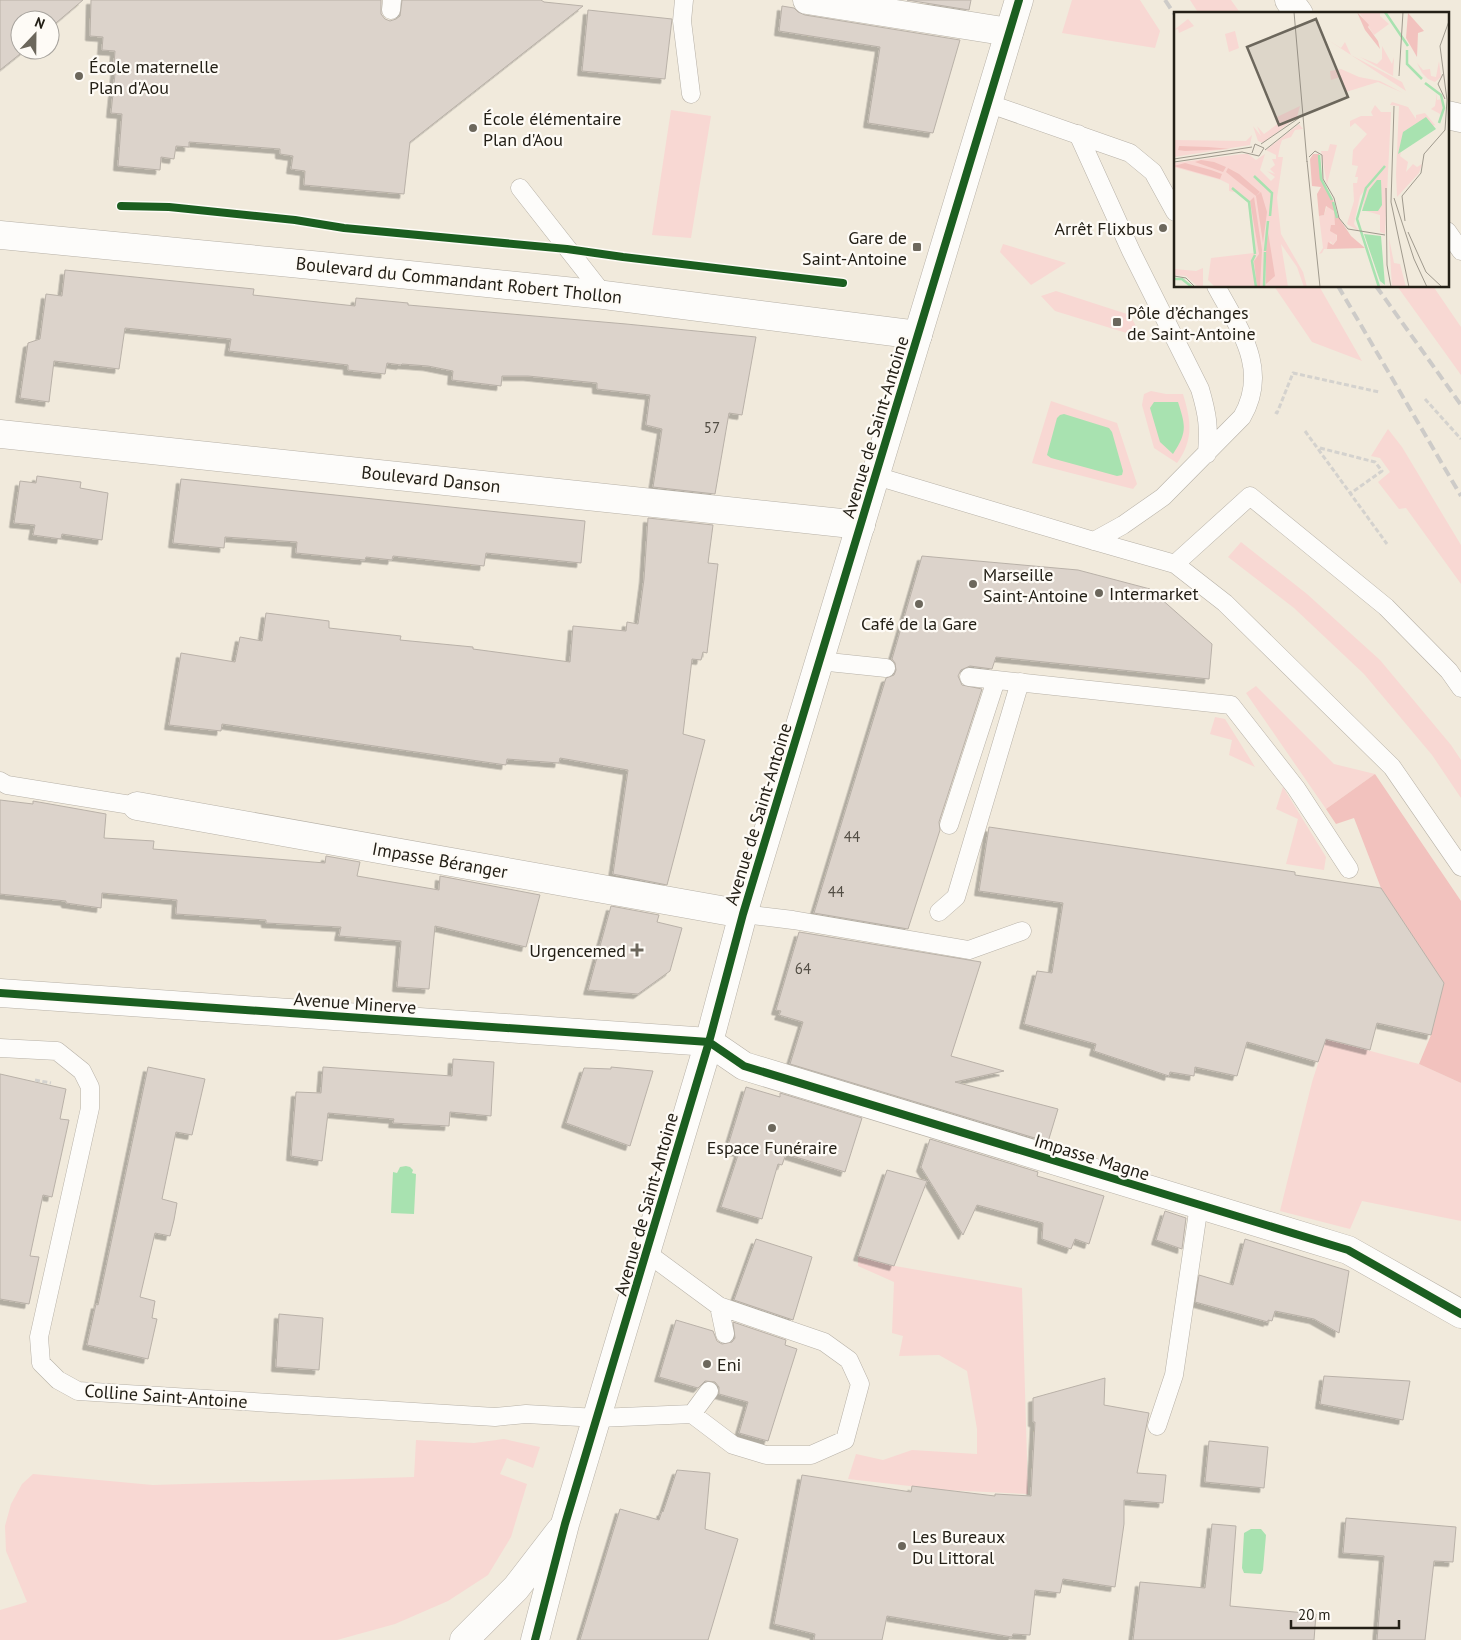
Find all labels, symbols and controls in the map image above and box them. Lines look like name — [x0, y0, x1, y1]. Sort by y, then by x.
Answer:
north arrow — [10, 10, 60, 60]
inset map — [1174, 12, 1448, 288]
text: N — [32, 13, 48, 33]
place label: École maternelle Plan d'Aou — [89, 55, 219, 99]
marker: École maternelle Plan d'Aou — [73, 70, 85, 82]
place label: École élémentaire Plan d'Aou — [483, 107, 621, 151]
marker: École élémentaire Plan d'Aou — [467, 122, 479, 134]
place label: Arrêt Flixbus — [1055, 217, 1153, 240]
marker: Arrêt Flixbus — [1157, 222, 1169, 234]
place label: Gare de Saint-Antoine — [802, 226, 907, 270]
marker: Gare de Saint-Antoine — [911, 241, 923, 253]
street label: Boulevard du Commandant Robert Thollon — [295, 251, 623, 309]
place label: Pôle d’échanges de Saint-Antoine — [1127, 301, 1256, 345]
marker: Pôle d’échanges de Saint-Antoine — [1111, 316, 1123, 328]
street label: Avenue de Saint-Antoine — [836, 333, 914, 521]
house number: 57 — [704, 418, 720, 437]
street label: Boulevard Danson — [360, 460, 502, 498]
place label: Marseille Saint-Antoine — [983, 563, 1088, 607]
marker: Marseille Saint-Antoine — [967, 578, 979, 590]
place label: Intermarket — [1109, 582, 1199, 605]
marker: Intermarket — [1093, 587, 1105, 599]
marker: Café de la Gare — [913, 598, 925, 610]
place label: Café de la Gare — [861, 612, 977, 635]
street label: Avenue de Saint-Antoine — [719, 720, 797, 908]
house number: 44 — [844, 827, 860, 846]
street label: Impasse Béranger — [370, 837, 510, 883]
house number: 44 — [828, 882, 844, 901]
place label: Urgencemed — [529, 939, 626, 962]
marker: Urgencemed — [630, 943, 644, 957]
house number: 64 — [795, 959, 811, 978]
street label: Avenue Minerve — [293, 987, 417, 1019]
street label: Avenue de Saint-Antoine — [609, 1110, 683, 1298]
marker: Espace Funéraire — [766, 1122, 778, 1134]
street label: Impasse Magne — [1032, 1129, 1152, 1185]
place label: Espace Funéraire — [707, 1136, 837, 1159]
place label: Eni — [717, 1353, 741, 1376]
marker: Eni — [701, 1358, 713, 1370]
street label: Colline Saint-Antoine — [84, 1379, 248, 1413]
place label: Les Bureaux Du Littoral — [912, 1525, 1005, 1569]
marker: Les Bureaux Du Littoral — [896, 1540, 908, 1552]
scale bar — [1291, 1598, 1398, 1630]
text: 20 m — [1298, 1605, 1331, 1624]

